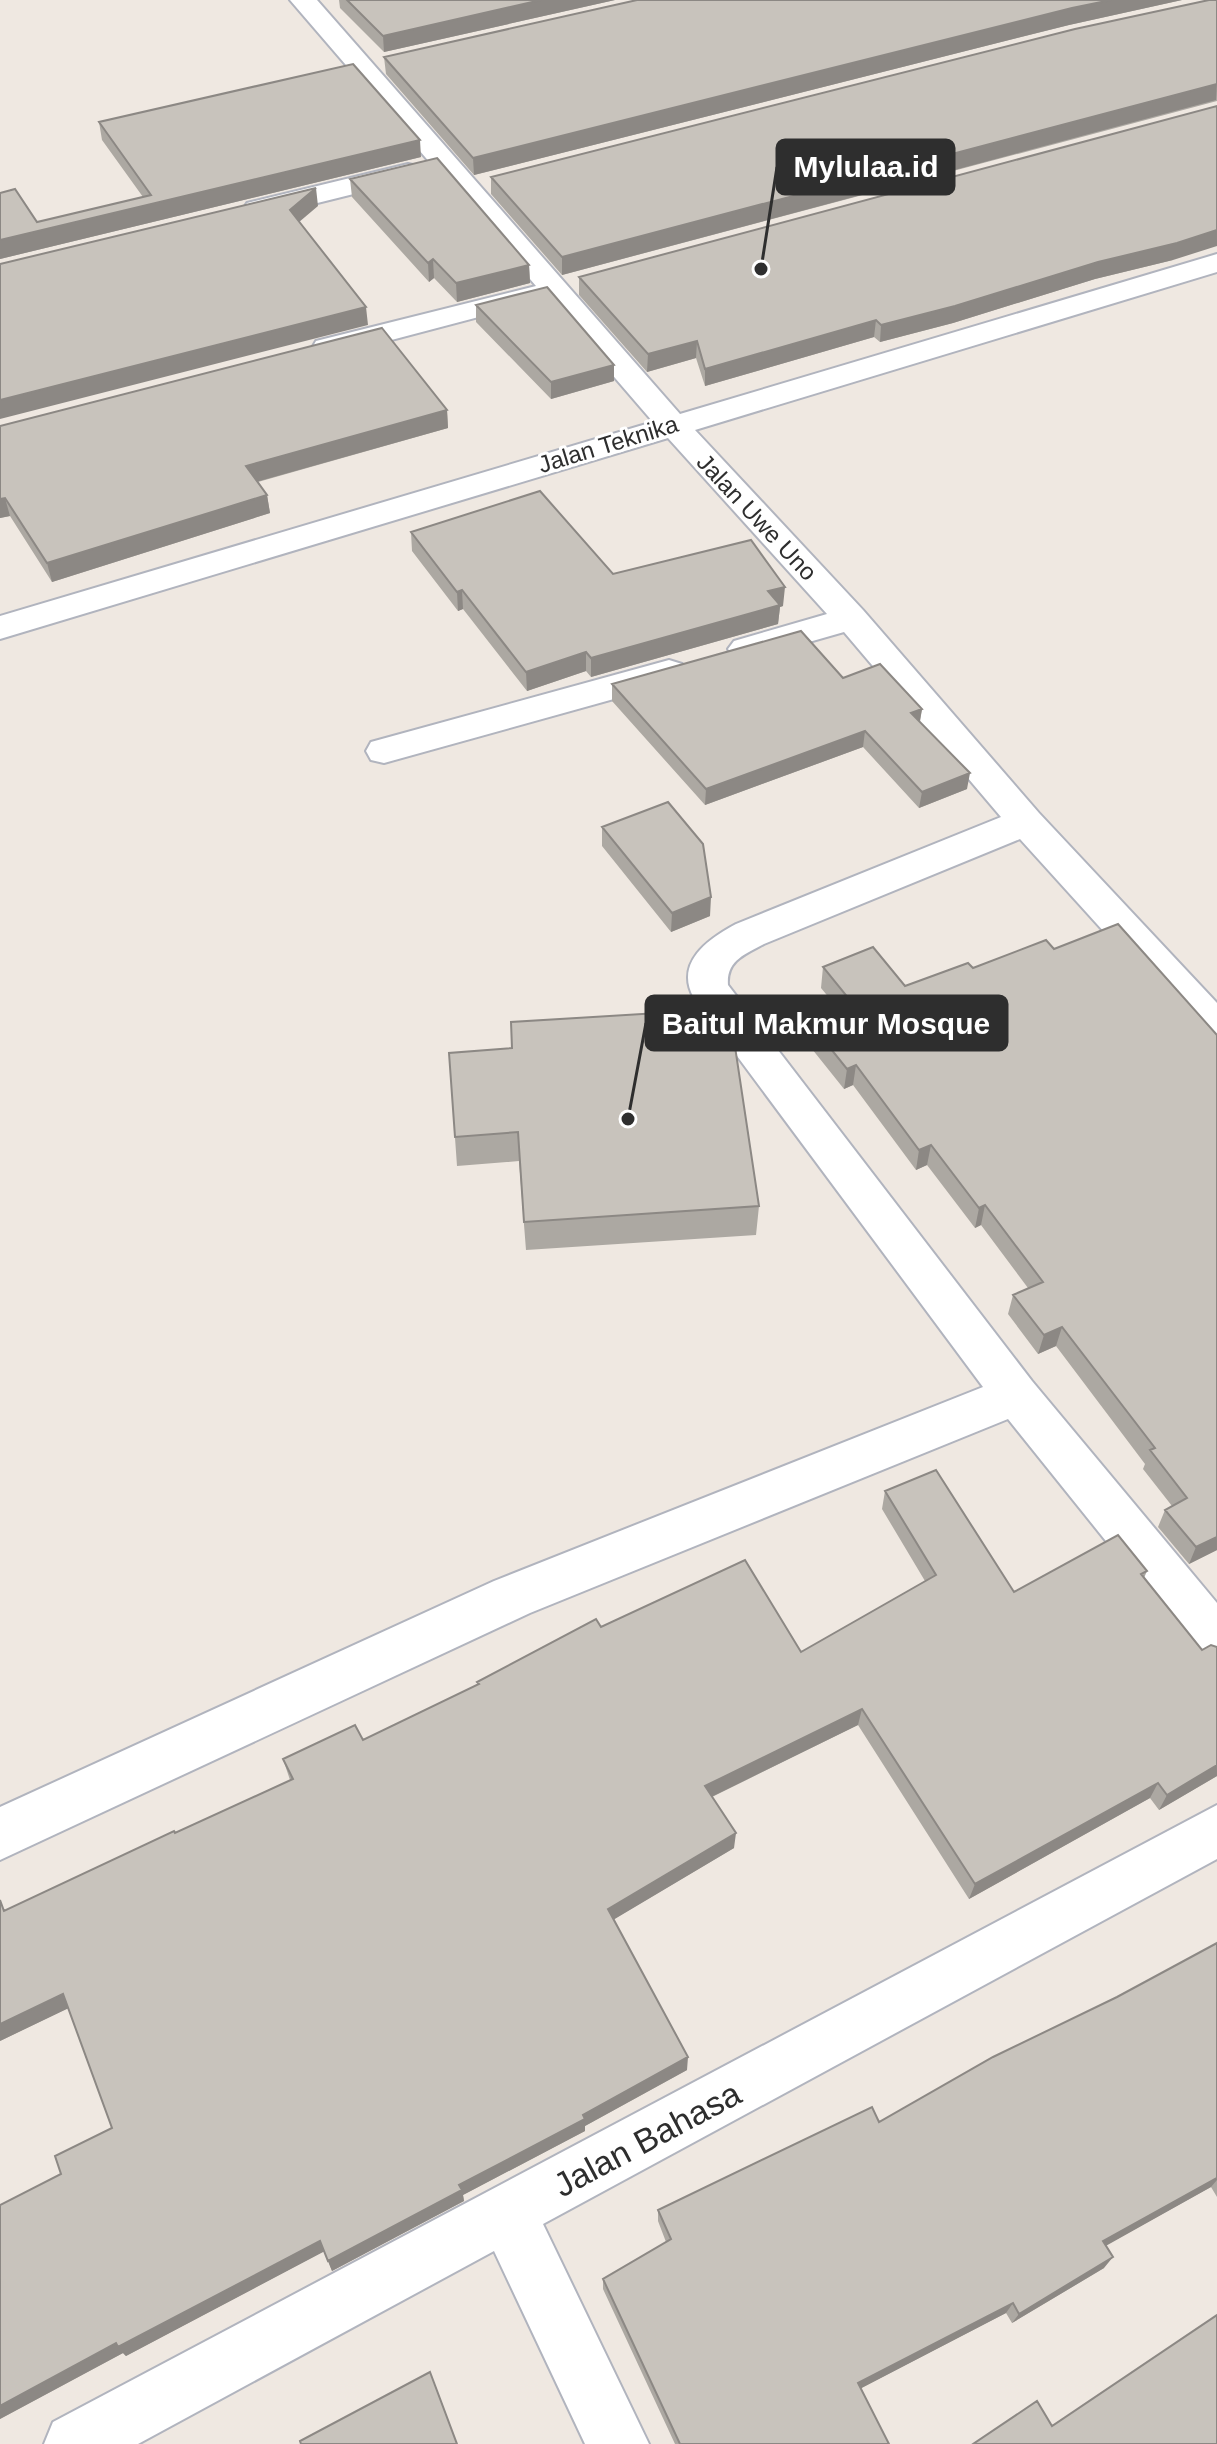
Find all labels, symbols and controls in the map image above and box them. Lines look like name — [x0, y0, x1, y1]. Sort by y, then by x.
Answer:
callout: Mylulaa.id — [777, 140, 954, 194]
text: Mylulaa.id — [793, 150, 939, 183]
street label: Jalan Teknika — [535, 410, 682, 478]
street label: Jalan Uwe Uno — [692, 448, 822, 586]
callout: Baitul Makmur Mosque — [646, 996, 1007, 1050]
text: Baitul Makmur Mosque — [662, 1007, 990, 1040]
street label: Jalan Bahasa — [547, 2074, 747, 2204]

